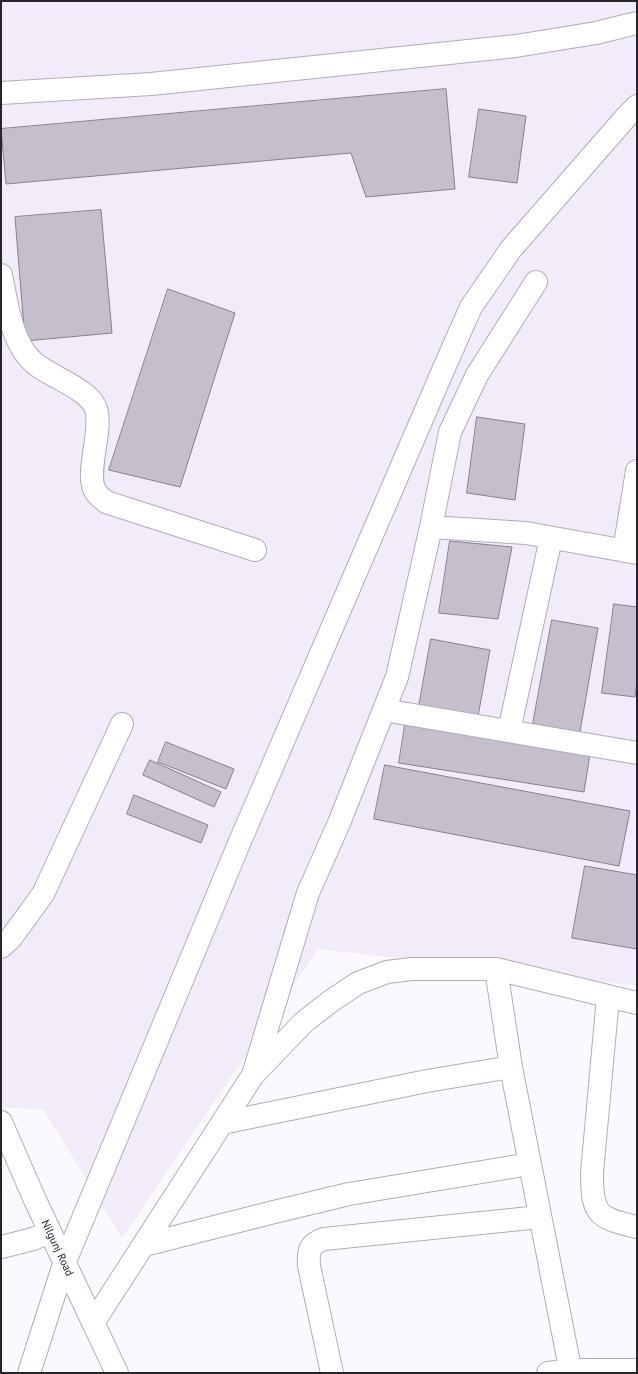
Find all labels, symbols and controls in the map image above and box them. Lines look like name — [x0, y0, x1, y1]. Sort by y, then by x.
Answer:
street label: Nilgunj Road — [38, 1218, 76, 1278]

